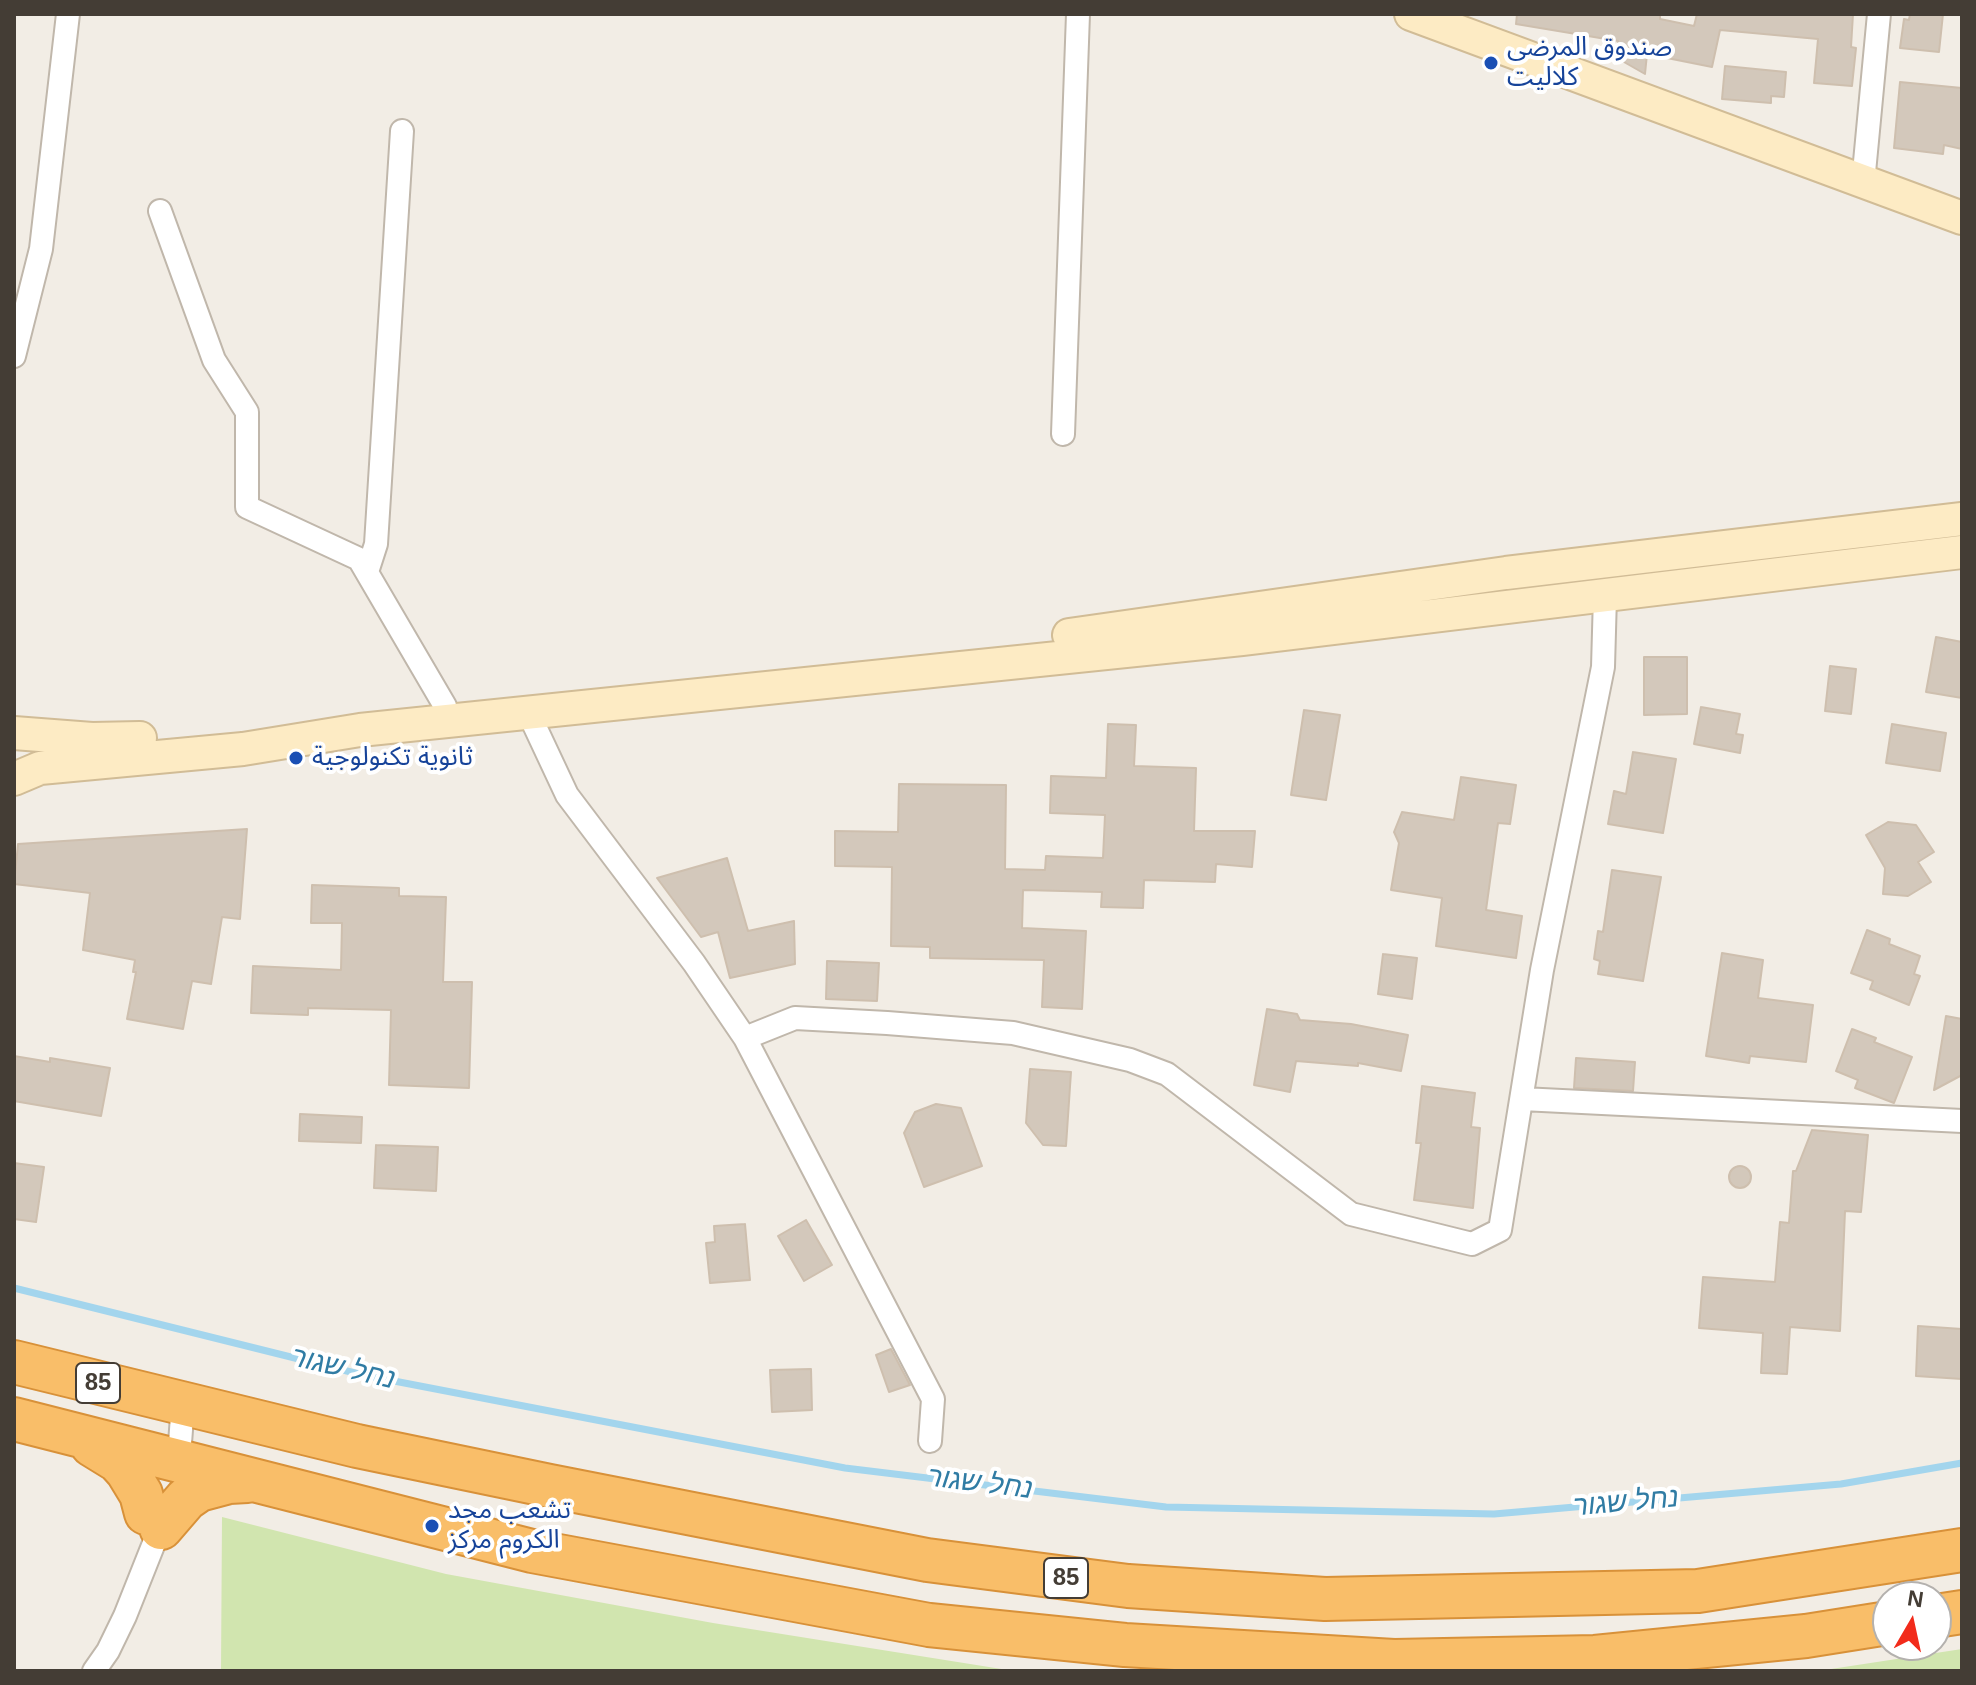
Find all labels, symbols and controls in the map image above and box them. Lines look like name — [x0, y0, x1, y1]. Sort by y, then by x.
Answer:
place label: صندوق المرضى كلاليت — [1507, 32, 1672, 94]
marker: صندوق المرضى كلاليت — [1482, 54, 1500, 72]
place label: ثانوية تكنولوجية — [312, 742, 473, 774]
marker: ثانوية تكنولوجية — [287, 749, 305, 767]
water label: נחל שגור — [288, 1341, 398, 1397]
road number: 85 — [76, 1363, 120, 1403]
water label: נחל שגור — [925, 1461, 1035, 1507]
water label: נחל שגור — [1572, 1482, 1680, 1524]
place label: تشعب مجد الكروم مركز — [448, 1495, 571, 1556]
marker: تشعب مجد الكروم مركز — [423, 1517, 441, 1535]
road number: 85 — [1044, 1558, 1088, 1598]
north arrow — [1872, 1581, 1952, 1661]
text: N — [1906, 1585, 1925, 1612]

